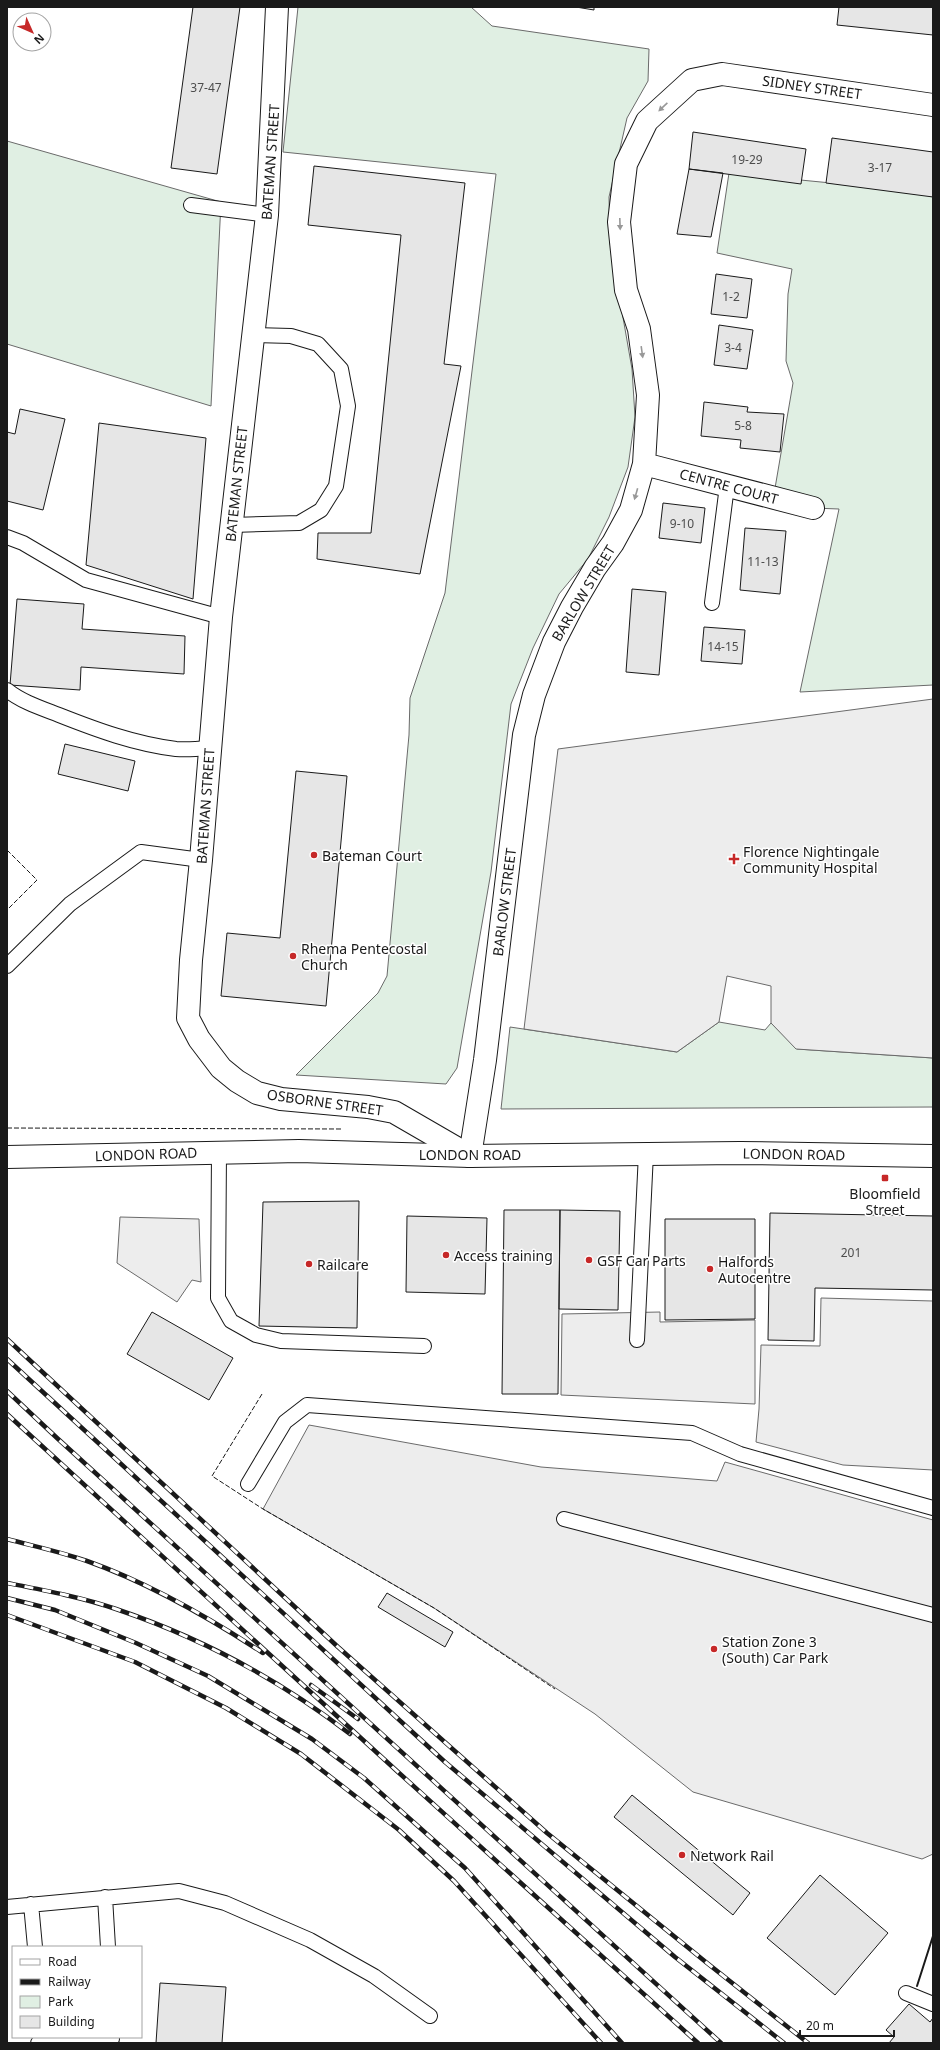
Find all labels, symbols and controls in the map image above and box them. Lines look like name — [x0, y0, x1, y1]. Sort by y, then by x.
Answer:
north arrow — [12, 12, 52, 52]
text: N — [31, 31, 48, 48]
street label: SIDNEY STREET — [761, 71, 863, 103]
house number: 37-47 — [190, 79, 222, 96]
one-way arrow — [658, 102, 668, 111]
street label: BATEMAN STREET — [256, 103, 284, 221]
house number: 19-29 — [731, 151, 763, 168]
house number: 3-17 — [868, 159, 892, 176]
one-way arrow — [616, 218, 623, 230]
house number: 1-2 — [722, 288, 740, 305]
house number: 3-4 — [724, 339, 742, 356]
one-way arrow — [639, 346, 646, 358]
house number: 5-8 — [734, 417, 752, 434]
street label: BATEMAN STREET — [220, 425, 252, 543]
street label: CENTRE COURT — [678, 464, 781, 508]
one-way arrow — [633, 488, 639, 500]
house number: 9-10 — [670, 515, 694, 532]
street label: BARLOW STREET — [547, 541, 619, 645]
house number: 11-13 — [747, 553, 779, 570]
house number: 14-15 — [707, 638, 739, 655]
street label: BATEMAN STREET — [191, 747, 219, 865]
place label: Florence Nightingale Community Hospital — [743, 842, 880, 877]
place label: Bateman Court — [322, 846, 422, 865]
street label: BARLOW STREET — [488, 847, 520, 957]
marker: Bateman Court — [309, 850, 319, 860]
marker: Florence Nightingale Community Hospital — [728, 853, 740, 865]
place label: Rhema Pentecostal Church — [301, 939, 427, 974]
marker: Rhema Pentecostal Church — [288, 951, 298, 961]
street label: OSBORNE STREET — [266, 1084, 384, 1120]
street label: LONDON ROAD — [94, 1143, 198, 1165]
street label: LONDON ROAD — [743, 1144, 845, 1164]
street label: LONDON ROAD — [419, 1145, 521, 1164]
marker: Bloomfield Street — [880, 1173, 890, 1183]
place label: Bloomfield Street — [849, 1184, 921, 1219]
house number: 201 — [841, 1244, 861, 1261]
place label: Access training — [454, 1246, 553, 1265]
marker: Access training — [441, 1250, 451, 1260]
place label: GSF Car Parts — [597, 1251, 686, 1270]
place label: Halfords Autocentre — [718, 1252, 791, 1287]
place label: Railcare — [317, 1255, 369, 1274]
marker: GSF Car Parts — [584, 1255, 594, 1265]
marker: Railcare — [304, 1259, 314, 1269]
marker: Halfords Autocentre — [705, 1264, 715, 1274]
place label: Station Zone 3 (South) Car Park — [722, 1632, 829, 1667]
marker: Station Zone 3 (South) Car Park — [709, 1644, 719, 1654]
place label: Network Rail — [690, 1846, 774, 1865]
marker: Network Rail — [677, 1850, 687, 1860]
legend — [12, 1946, 142, 2038]
text: Road — [48, 1953, 77, 1970]
text: Railway — [48, 1973, 92, 1990]
text: Park — [48, 1993, 74, 2010]
scale bar — [800, 2012, 894, 2038]
text: Building — [48, 2013, 95, 2030]
text: 20 m — [806, 2017, 834, 2034]

